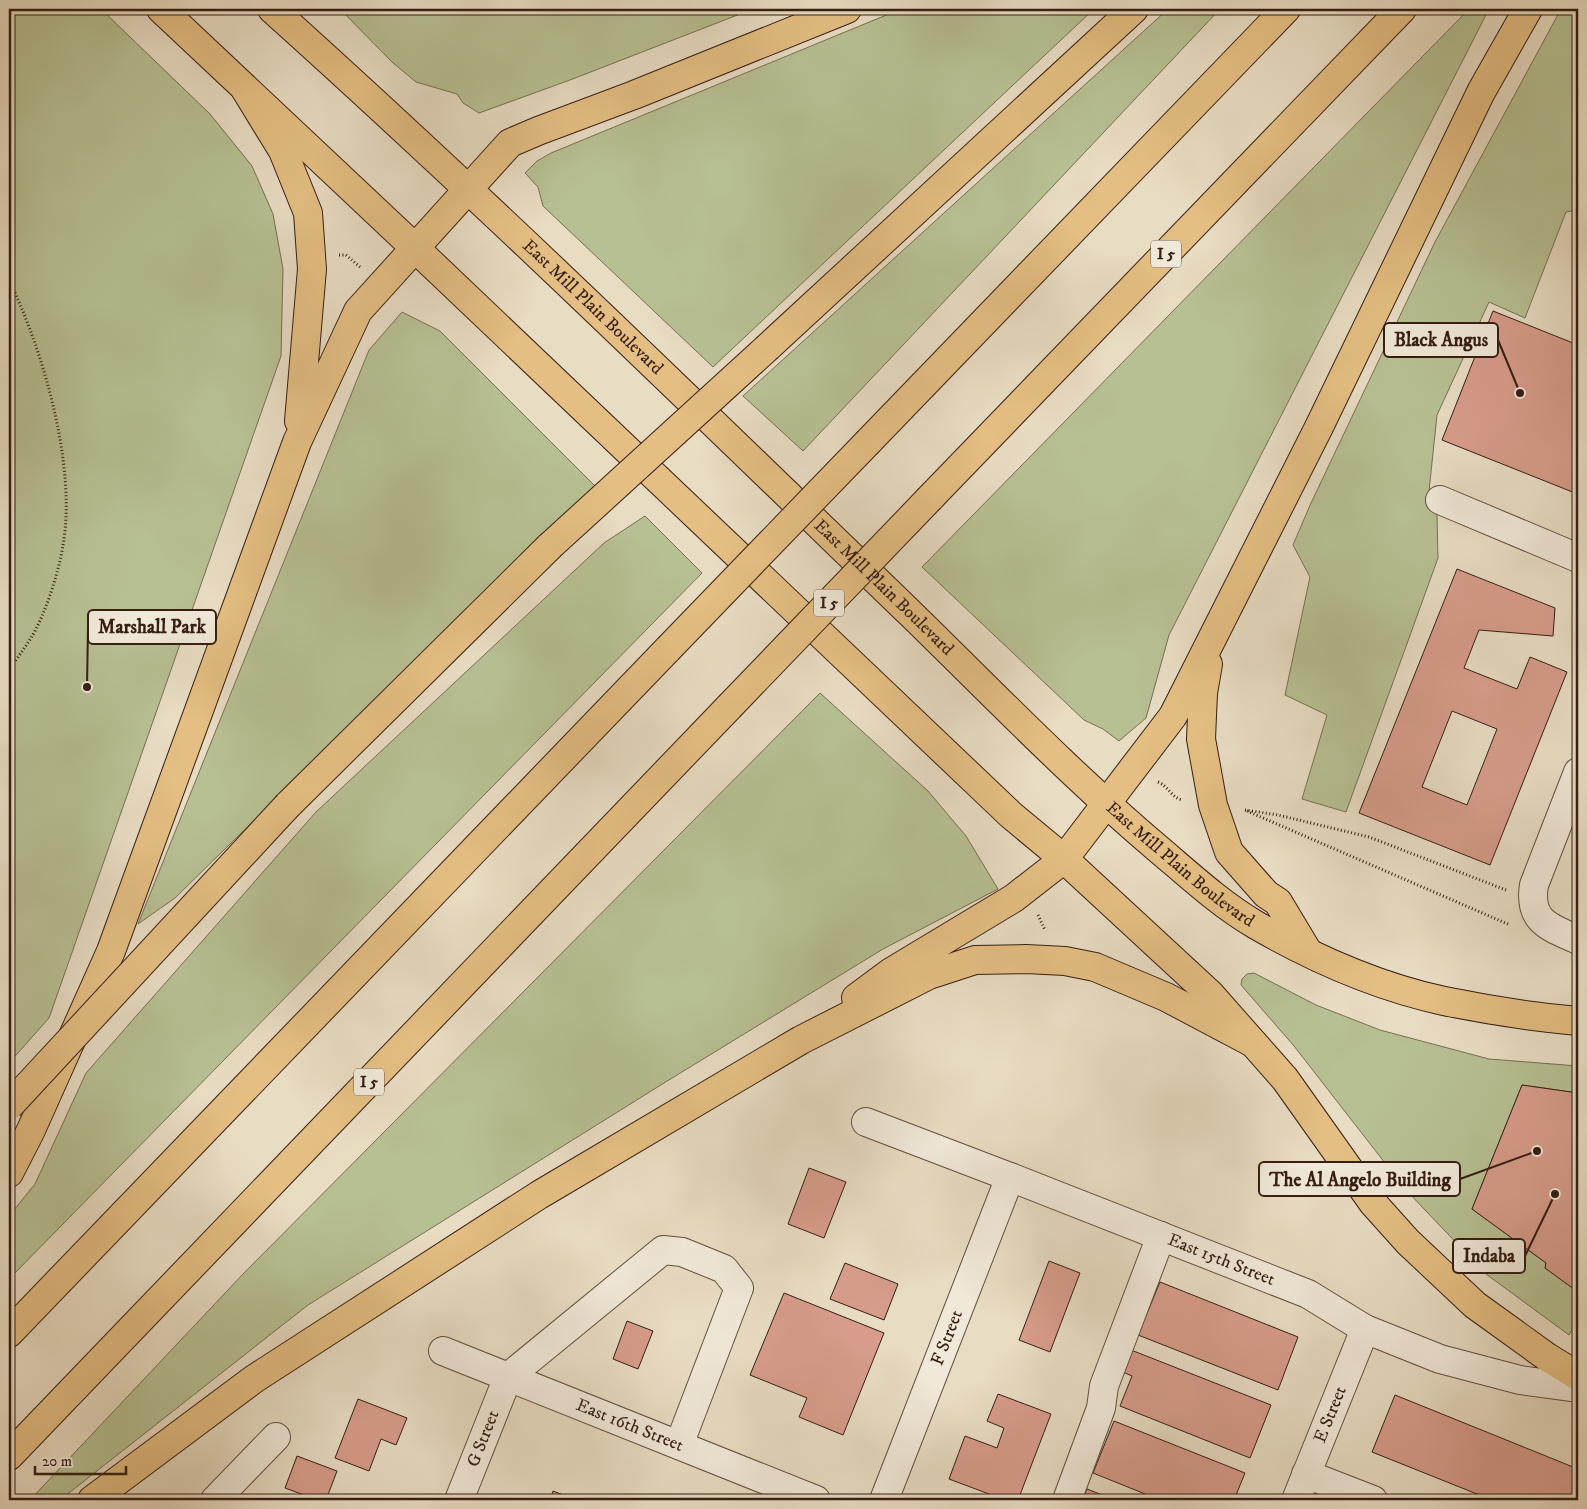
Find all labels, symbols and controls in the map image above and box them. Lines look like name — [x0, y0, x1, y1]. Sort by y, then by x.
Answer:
street label: East Mill Plain Boulevard — [518, 235, 668, 379]
road number: I 5 — [1151, 240, 1181, 268]
callout: Black Angus — [1384, 323, 1498, 357]
text: Black Angus — [1394, 329, 1489, 352]
street label: East Mill Plain Boulevard — [809, 515, 958, 660]
road number: I 5 — [814, 590, 844, 616]
callout: Marshall Park — [88, 610, 216, 644]
text: Marshall Park — [98, 616, 207, 639]
street label: East Mill Plain Boulevard — [1101, 797, 1258, 932]
road number: I 5 — [354, 1068, 384, 1096]
callout: The Al Angelo Building — [1259, 1162, 1460, 1196]
text: The Al Angelo Building — [1268, 1169, 1452, 1192]
street label: East 15th Street — [1164, 1229, 1278, 1291]
callout: Indaba — [1453, 1239, 1525, 1273]
text: Indaba — [1463, 1245, 1516, 1268]
street label: F Street — [927, 1307, 968, 1369]
street label: E Street — [1309, 1383, 1352, 1446]
street label: East 16th Street — [573, 1394, 687, 1457]
street label: G Street — [462, 1407, 505, 1470]
scale bar — [35, 1444, 126, 1476]
text: 20 m — [42, 1452, 72, 1471]

